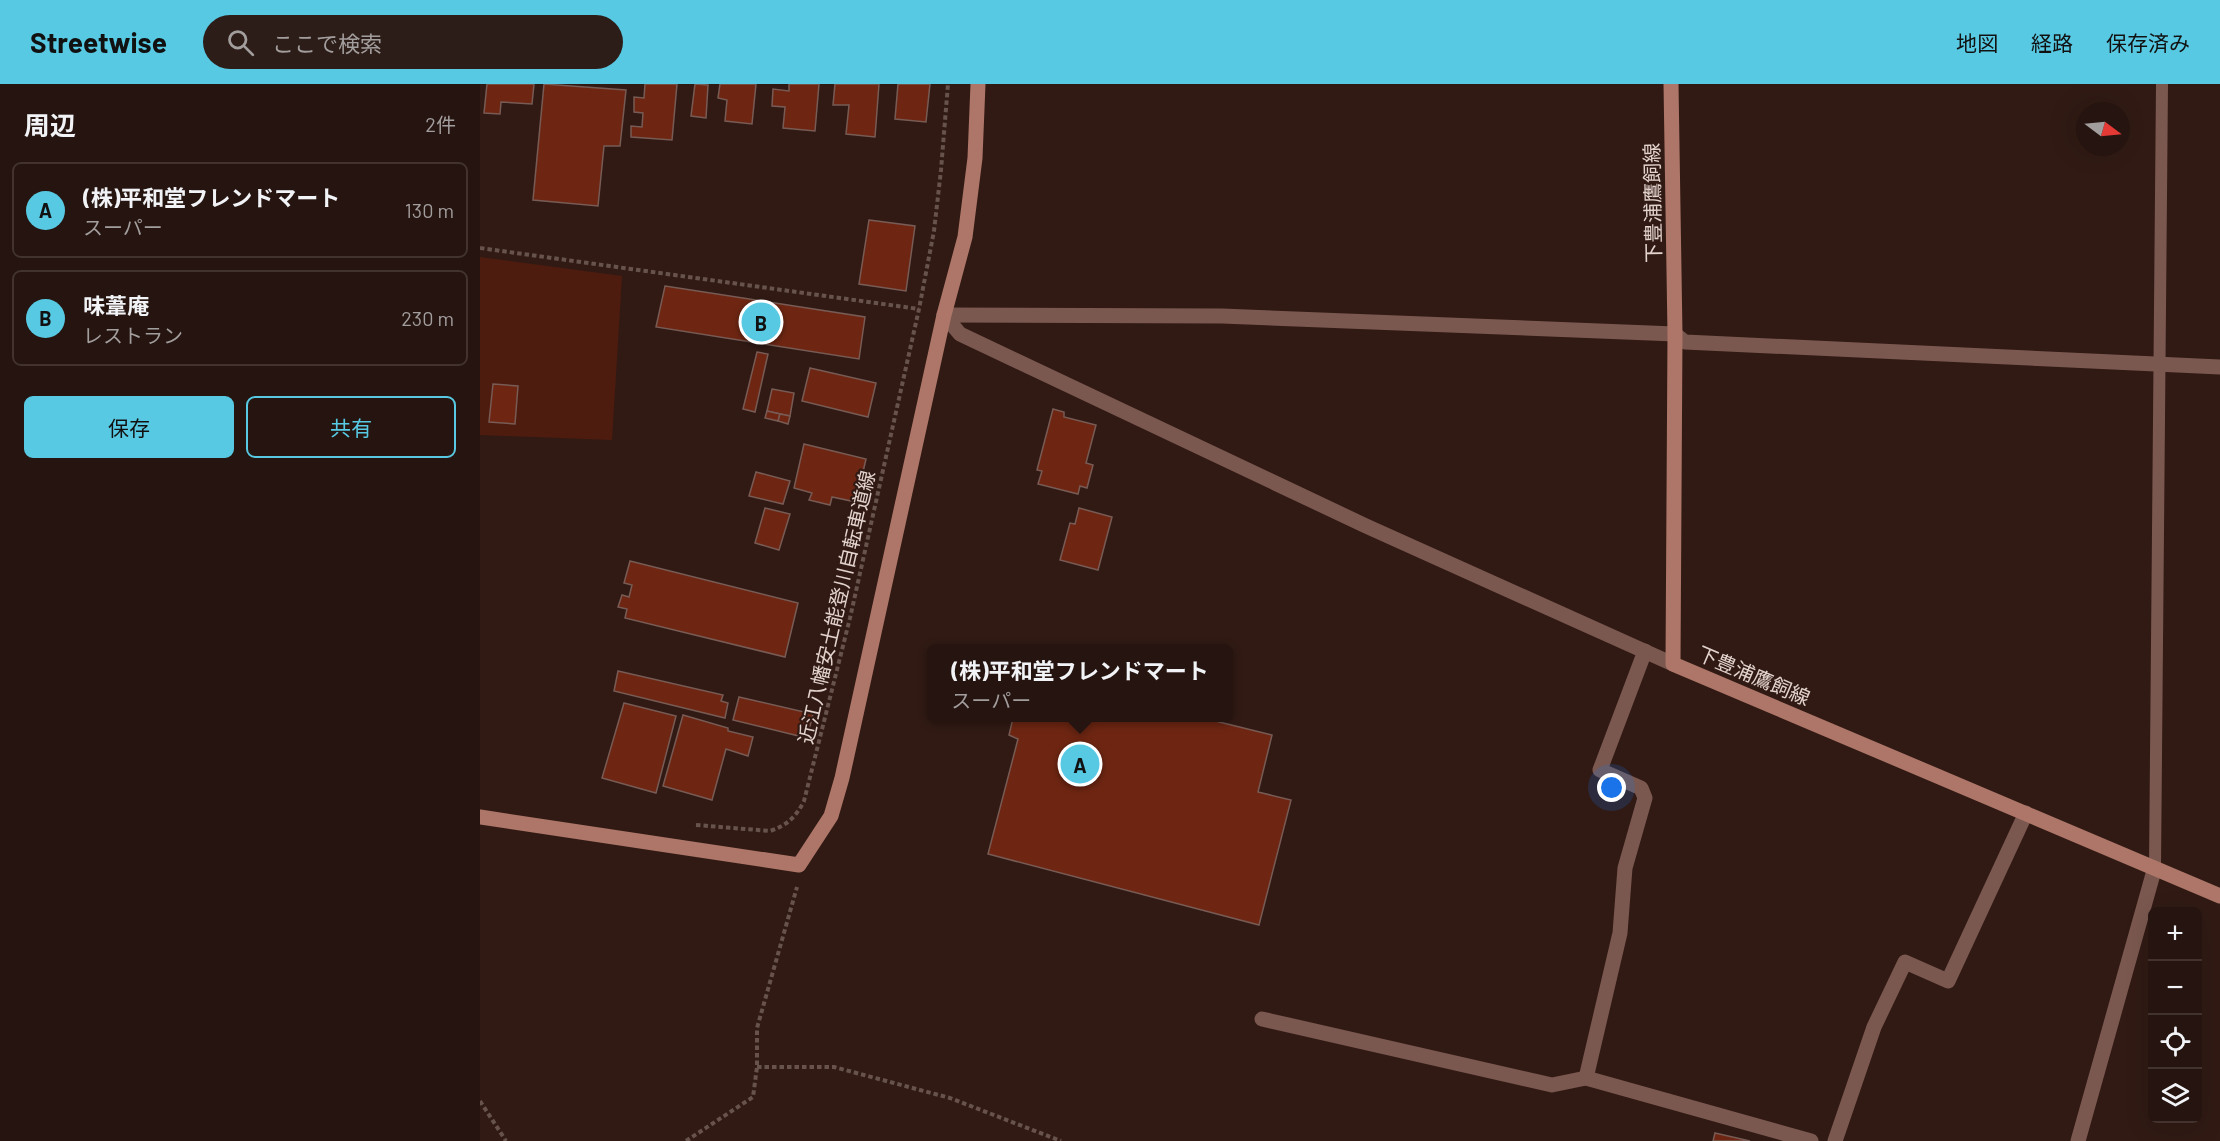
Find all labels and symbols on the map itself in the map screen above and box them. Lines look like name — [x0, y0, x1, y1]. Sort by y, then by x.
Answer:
north arrow — [2076, 102, 2130, 156]
street label: 下豊浦鷹飼線 — [1639, 143, 1665, 263]
pin: B — [742, 300, 780, 344]
street label: 近江八幡安土能登川自転車道線 — [793, 468, 879, 746]
street label: 下豊浦鷹飼線 — [1694, 641, 1814, 709]
pin: A — [1060, 742, 1100, 786]
your location — [1597, 773, 1626, 802]

